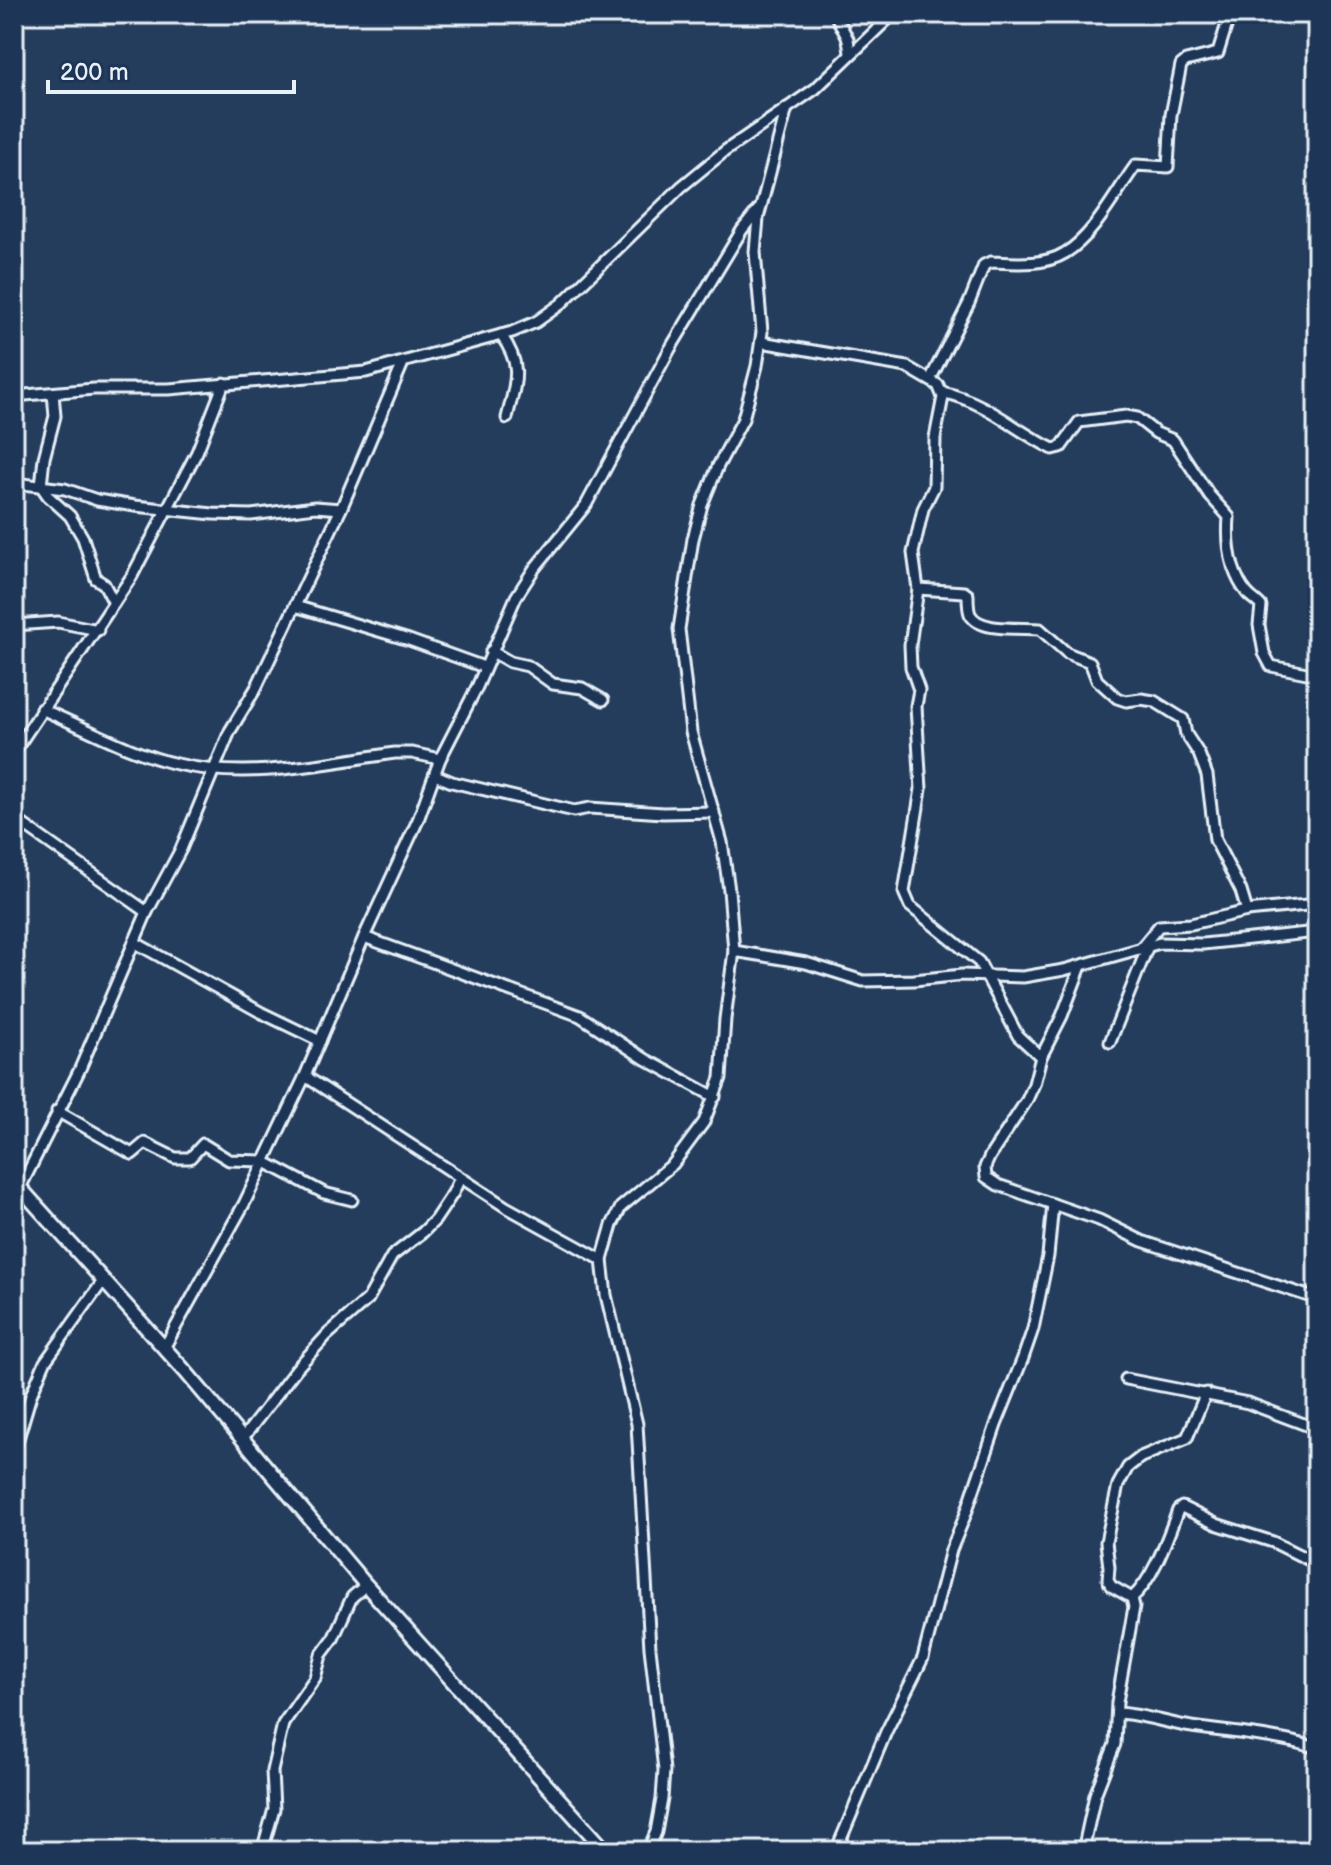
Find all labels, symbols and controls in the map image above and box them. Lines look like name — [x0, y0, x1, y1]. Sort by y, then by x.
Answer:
scale bar — [48, 44, 294, 94]
text: 200 m — [60, 58, 129, 87]

